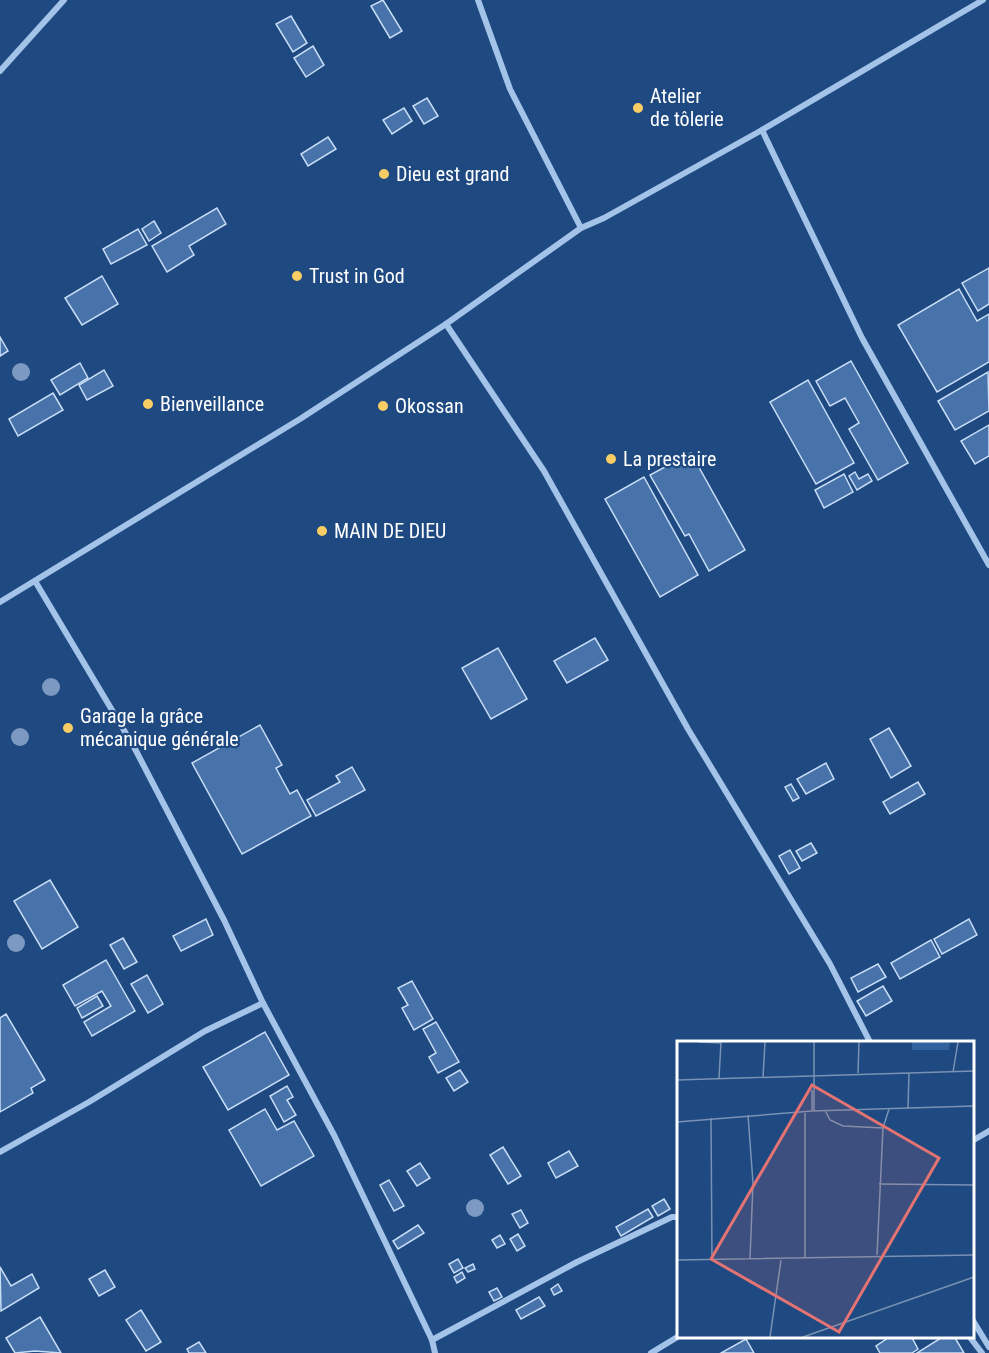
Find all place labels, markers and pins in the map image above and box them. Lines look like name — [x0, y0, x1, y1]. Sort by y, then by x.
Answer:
place label: Atelier de tôlerie — [650, 84, 724, 131]
marker: Atelier de tôlerie — [631, 101, 645, 115]
place label: Dieu est grand — [396, 162, 509, 186]
marker: Dieu est grand — [377, 167, 391, 181]
place label: Trust in God — [309, 264, 405, 288]
marker: Trust in God — [290, 269, 304, 283]
place label: Bienveillance — [160, 392, 264, 416]
place label: Okossan — [395, 394, 464, 418]
marker: Bienveillance — [141, 397, 155, 411]
marker: Okossan — [376, 399, 390, 413]
place label: La prestaire — [623, 447, 716, 471]
marker: La prestaire — [604, 452, 618, 466]
place label: MAIN DE DIEU — [334, 519, 446, 543]
marker: MAIN DE DIEU — [315, 524, 329, 538]
place label: Garage la grâce mécanique générale — [80, 704, 239, 751]
marker: Garage la grâce mécanique générale — [61, 721, 75, 735]

